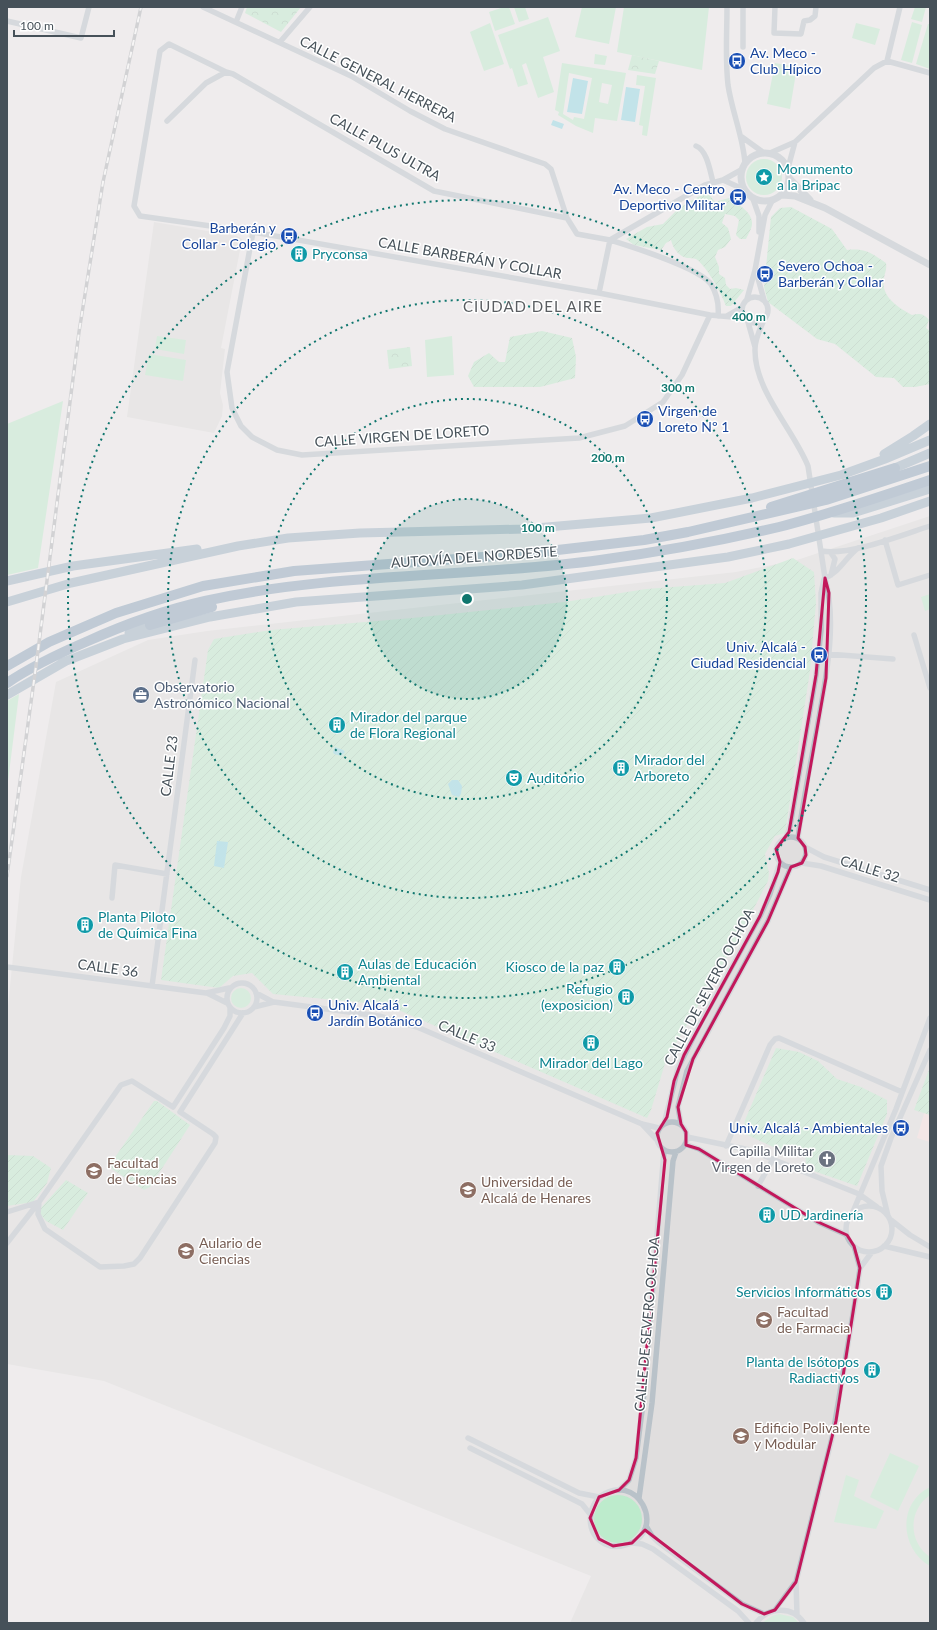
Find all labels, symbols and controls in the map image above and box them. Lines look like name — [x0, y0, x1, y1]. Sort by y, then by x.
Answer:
scale bar — [14, 12, 114, 38]
text: 100 m — [20, 18, 54, 33]
street label: CALLE GENERAL HERRERA — [297, 32, 460, 126]
place label: Av. Meco - Club Hípico — [750, 44, 822, 77]
bus stop icon: Av. Meco - Club Hípico — [727, 51, 747, 71]
street label: CALLE PLUS ULTRA — [327, 109, 444, 184]
place label: Monumento a la Bripac — [777, 160, 853, 193]
place icon: Monumento a la Bripac — [754, 167, 774, 187]
place label: Av. Meco - Centro Deportivo Militar — [613, 180, 725, 213]
bus stop icon: Av. Meco - Centro Deportivo Militar — [728, 187, 748, 207]
place label: Barberán y Collar - Colegio — [182, 219, 277, 252]
bus stop icon: Barberán y Collar - Colegio — [279, 226, 299, 246]
street label: CALLE BARBERÁN Y COLLAR — [377, 233, 563, 282]
building icon: Pryconsa — [289, 244, 309, 264]
place label: Pryconsa — [312, 245, 368, 262]
place label: Severo Ochoa - Barberán y Collar — [778, 257, 883, 290]
bus stop icon: Severo Ochoa - Barberán y Collar — [755, 264, 775, 284]
district label: CIUDAD DEL AIRE — [463, 297, 603, 315]
text: 400 m — [732, 309, 766, 324]
text: 300 m — [661, 380, 695, 395]
place label: Virgen de Loreto Nº 1 — [658, 402, 729, 435]
bus stop icon: Virgen de Loreto Nº 1 — [635, 409, 655, 429]
street label: CALLE VIRGEN DE LORETO — [314, 421, 490, 450]
text: 200 m — [591, 450, 625, 465]
text: 100 m — [521, 520, 555, 535]
street label: AUTOVÍA DEL NORDESTE — [390, 542, 558, 571]
centre of rings — [460, 592, 474, 606]
place label: Univ. Alcalá - Ciudad Residencial — [691, 638, 806, 671]
bus stop icon: Univ. Alcalá - Ciudad Residencial — [809, 645, 829, 665]
place label: Observatorio Astronómico Nacional — [154, 678, 290, 711]
office icon: Observatorio Astronómico Nacional — [131, 685, 151, 705]
place label: Mirador del parque de Flora Regional — [350, 708, 467, 741]
building icon: Mirador del parque de Flora Regional — [327, 715, 347, 735]
street label: CALLE 23 — [156, 735, 181, 797]
place label: Mirador del Arboreto — [634, 751, 705, 784]
building icon: Mirador del Arboreto — [611, 758, 631, 778]
theatre icon: Auditorio — [504, 768, 524, 788]
place label: Auditorio — [527, 769, 585, 786]
street label: CALLE 32 — [838, 851, 902, 886]
street label: CALLE DE SEVERO OCHOA — [660, 905, 758, 1068]
place label: Planta Piloto de Química Fina — [98, 908, 197, 941]
building icon: Planta Piloto de Química Fina — [75, 915, 95, 935]
street label: CALLE 36 — [77, 955, 140, 980]
place label: Aulas de Educación Ambiental — [358, 955, 477, 988]
building icon: Kiosco de la paz — [607, 957, 627, 977]
place label: Kiosco de la paz — [505, 958, 604, 975]
building icon: Aulas de Educación Ambiental — [335, 962, 355, 982]
place label: Refugio (exposicion) — [541, 980, 613, 1013]
building icon: Refugio (exposicion) — [616, 987, 636, 1007]
place label: Univ. Alcalá - Jardín Botánico — [328, 996, 422, 1029]
bus stop icon: Univ. Alcalá - Jardín Botánico — [305, 1003, 325, 1023]
street label: CALLE 33 — [436, 1016, 499, 1055]
building icon: Mirador del Lago — [581, 1033, 601, 1053]
place label: Mirador del Lago — [539, 1054, 643, 1071]
bus stop icon: Univ. Alcalá - Ambientales — [891, 1118, 911, 1138]
place label: Univ. Alcalá - Ambientales — [729, 1119, 888, 1136]
place label: Capilla Militar Virgen de Loreto — [712, 1142, 814, 1175]
church icon: Capilla Militar Virgen de Loreto — [817, 1149, 837, 1169]
place label: Facultad de Ciencias — [107, 1154, 177, 1187]
school or university icon: Facultad de Ciencias — [84, 1161, 104, 1181]
place label: Universidad de Alcalá de Henares — [481, 1173, 591, 1206]
school or university icon: Universidad de Alcalá de Henares — [458, 1180, 478, 1200]
building icon: UD Jardinería — [757, 1205, 777, 1225]
place label: UD Jardinería — [780, 1206, 863, 1223]
place label: Aulario de Ciencias — [199, 1234, 262, 1267]
street label: CALLE DE SEVERO OCHOA — [630, 1235, 663, 1412]
school or university icon: Aulario de Ciencias — [176, 1241, 196, 1261]
building icon: Servicios Informáticos — [874, 1282, 894, 1302]
place label: Servicios Informáticos — [736, 1283, 871, 1300]
place label: Facultad de Farmacia — [777, 1303, 850, 1336]
school or university icon: Facultad de Farmacia — [754, 1310, 774, 1330]
place label: Planta de Isótopos Radiactivos — [746, 1353, 859, 1386]
building icon: Planta de Isótopos Radiactivos — [862, 1360, 882, 1380]
place label: Edificio Polivalente y Modular — [754, 1419, 870, 1452]
school or university icon: Edificio Polivalente y Modular — [731, 1426, 751, 1446]

